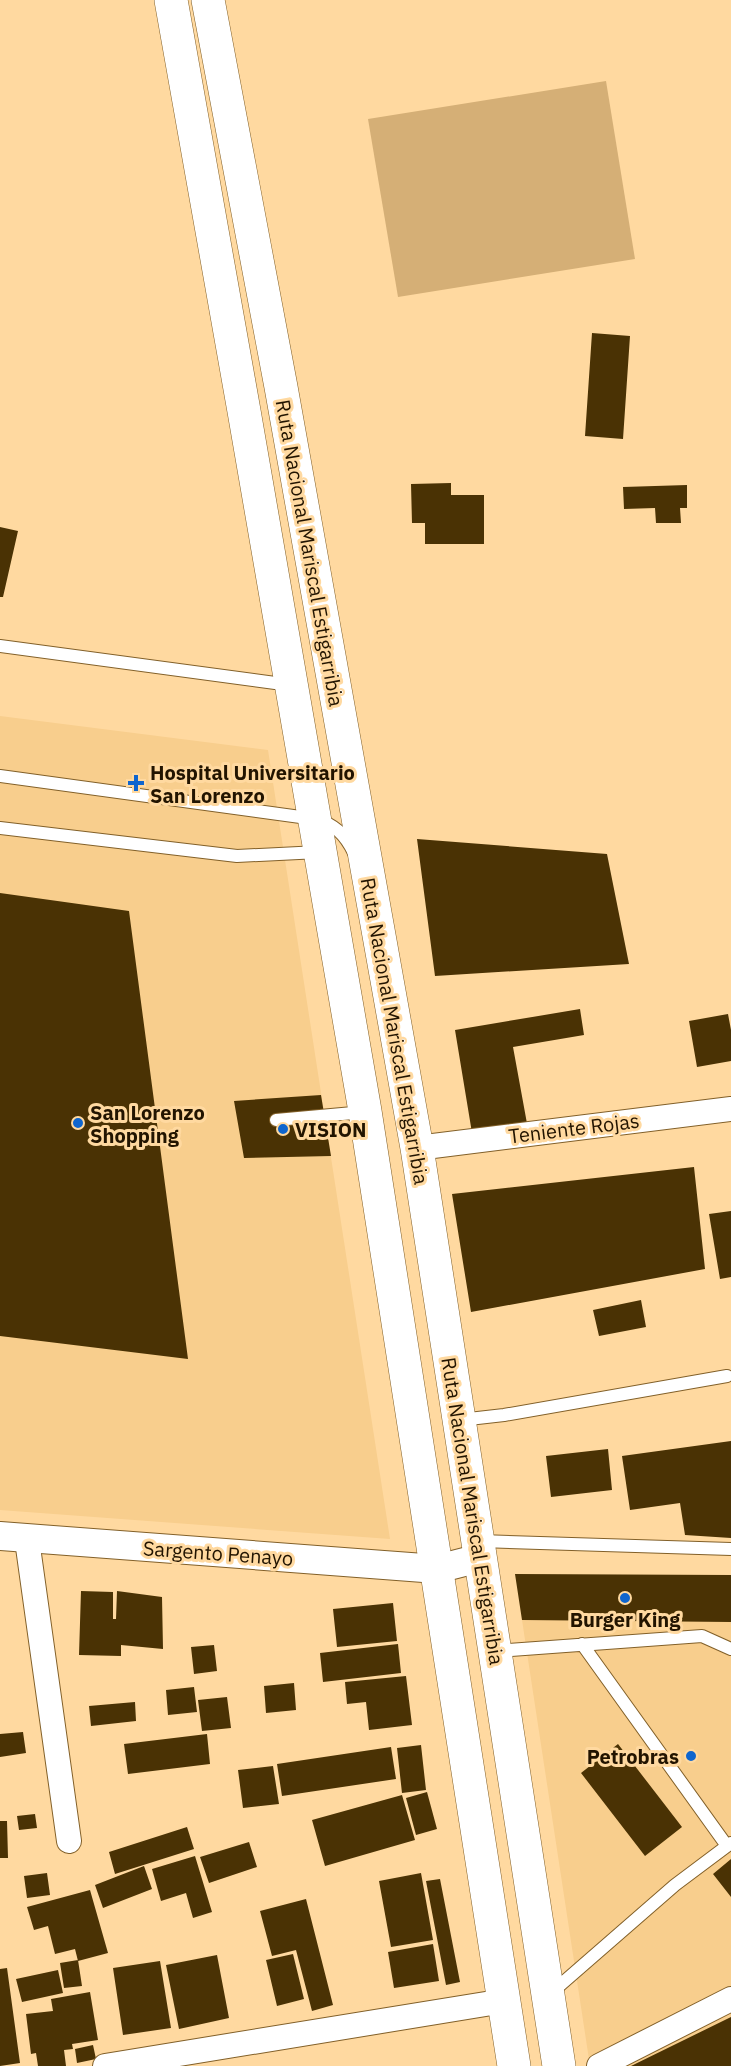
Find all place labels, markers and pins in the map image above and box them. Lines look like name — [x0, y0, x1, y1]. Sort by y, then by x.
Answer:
place label: Hospital Universitario San Lorenzo — [150, 759, 355, 809]
marker: Hospital Universitario San Lorenzo — [127, 774, 145, 792]
place label: San Lorenzo Shopping — [90, 1099, 205, 1149]
marker: San Lorenzo Shopping — [71, 1116, 85, 1130]
place label: VISION — [295, 1116, 367, 1143]
marker: VISION — [276, 1122, 290, 1136]
marker: Burger King — [618, 1591, 632, 1605]
place label: Burger King — [570, 1606, 681, 1633]
place label: Petrobras — [587, 1743, 679, 1770]
marker: Petrobras — [684, 1749, 698, 1763]

